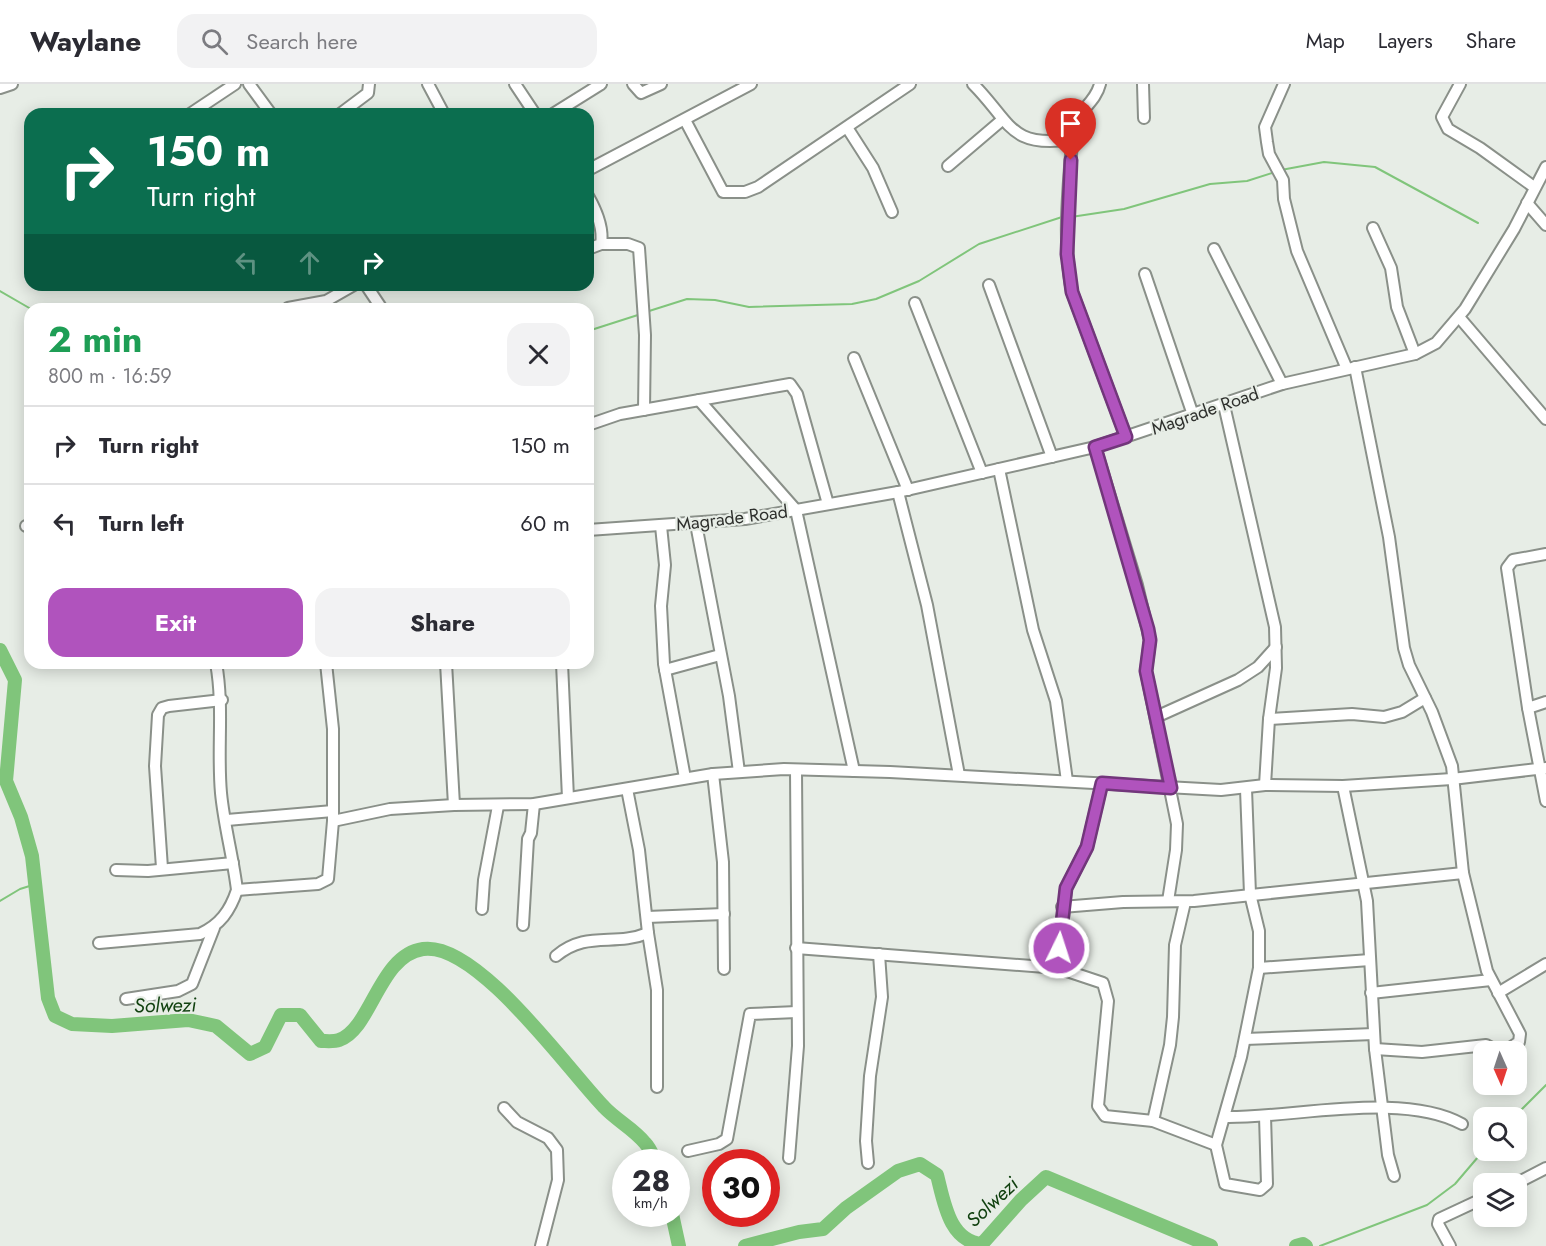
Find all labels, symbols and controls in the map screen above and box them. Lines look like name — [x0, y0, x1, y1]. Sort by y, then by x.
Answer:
search box — [177, 14, 597, 68]
text: Waylane — [30, 21, 141, 62]
icon: search — [198, 25, 231, 58]
text: Search here — [246, 25, 358, 57]
text: Map — [1306, 26, 1345, 56]
text: Layers — [1378, 26, 1433, 56]
text: Share — [1466, 26, 1516, 56]
pin — [1045, 98, 1096, 160]
icon: arrive — [1054, 107, 1087, 140]
text: 150 m — [147, 121, 270, 182]
icon: right — [48, 132, 126, 210]
text: Turn right — [147, 177, 255, 216]
icon: left — [230, 246, 263, 279]
icon: ahead — [293, 246, 326, 279]
icon: right — [356, 246, 389, 279]
text: 2 min — [48, 313, 143, 365]
button: close — [507, 323, 570, 386]
text: 800 m · 16:59 — [48, 362, 172, 391]
street label: Magrade Road — [1148, 380, 1262, 442]
icon: right — [48, 429, 81, 462]
text: Turn right — [99, 429, 199, 461]
text: 150 m — [511, 429, 570, 461]
street label: Magrade Road — [675, 498, 789, 538]
icon: left — [48, 507, 81, 540]
text: Turn left — [99, 507, 184, 539]
text: 60 m — [520, 507, 570, 539]
button: Exit — [48, 588, 303, 657]
button: Share — [315, 588, 570, 657]
position arrow — [1027, 916, 1091, 980]
water label: Solwezi — [134, 990, 197, 1021]
north arrow — [1473, 1041, 1527, 1095]
map controls — [1473, 1041, 1527, 1227]
button: search — [1473, 1107, 1527, 1161]
speed limit sign: 30 — [702, 1149, 780, 1227]
text: 28 — [632, 1159, 670, 1202]
water label: Solwezi — [960, 1170, 1026, 1234]
button: layers — [1473, 1173, 1527, 1227]
text: km/h — [634, 1192, 668, 1214]

